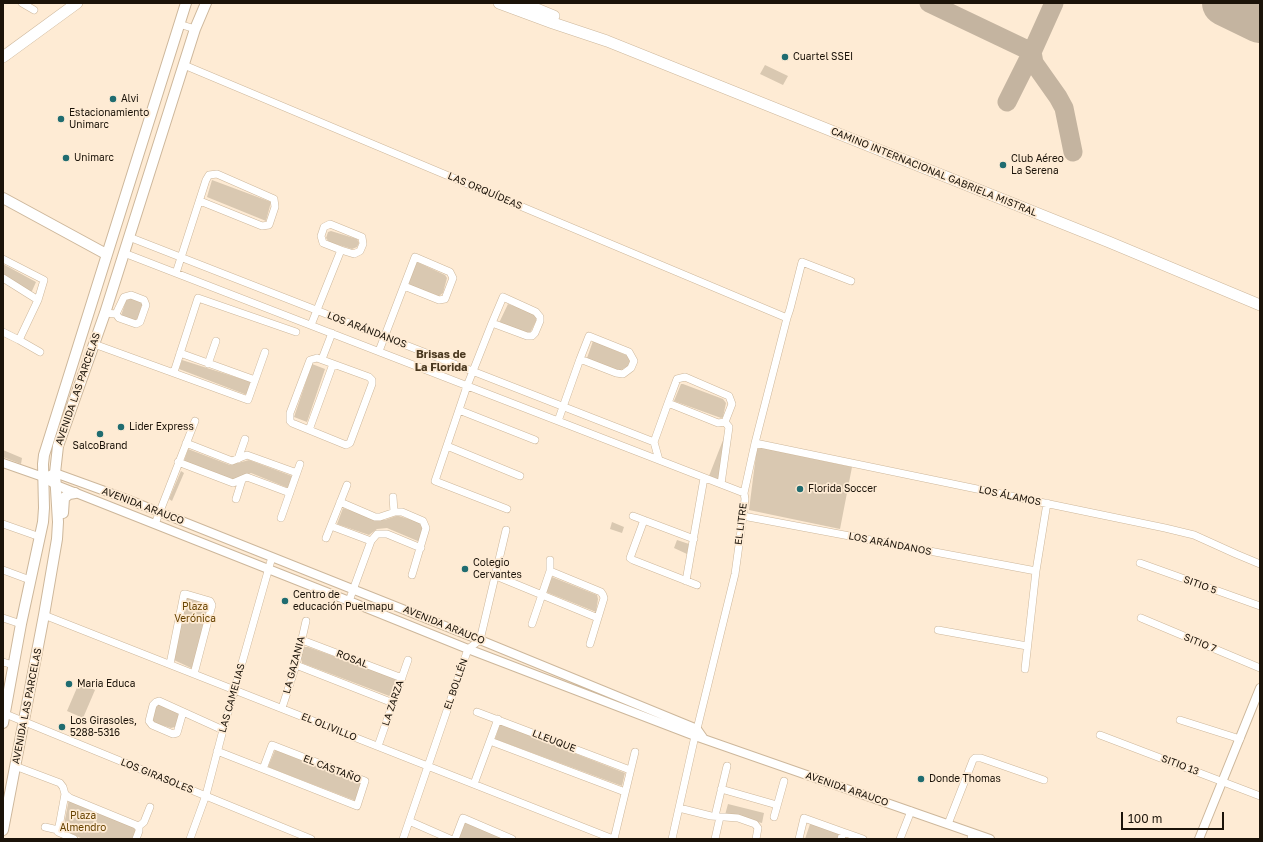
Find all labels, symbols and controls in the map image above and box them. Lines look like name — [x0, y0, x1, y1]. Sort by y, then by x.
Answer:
place label: Cuartel SSEI — [793, 51, 853, 63]
marker: Cuartel SSEI — [780, 52, 790, 62]
place label: Alvi — [121, 93, 139, 105]
marker: Alvi — [108, 94, 118, 104]
place label: Estacionamiento Unimarc — [69, 107, 149, 130]
marker: Estacionamiento Unimarc — [56, 114, 66, 124]
street label: CAMINO INTERNACIONAL GABRIELA MISTRAL — [829, 125, 1039, 219]
place label: Unimarc — [74, 152, 114, 164]
marker: Unimarc — [61, 153, 71, 163]
place label: Club Aéreo La Serena — [1011, 153, 1064, 176]
marker: Club Aéreo La Serena — [998, 160, 1008, 170]
street label: LAS ORQUÍDEAS — [446, 170, 524, 212]
street label: LOS ARÁNDANOS — [325, 309, 409, 351]
street label: AVENIDA LAS PARCELAS — [53, 331, 103, 447]
district label: Brisas de La Florida — [415, 348, 467, 374]
place label: Lider Express — [129, 421, 194, 433]
marker: Lider Express — [116, 422, 126, 432]
marker: SalcoBrand — [95, 429, 105, 439]
place label: SalcoBrand — [72, 440, 128, 452]
place label: Florida Soccer — [808, 483, 877, 495]
marker: Florida Soccer — [795, 484, 805, 494]
street label: LOS ÁLAMOS — [978, 484, 1042, 508]
street label: AVENIDA ARAUCO — [100, 485, 186, 527]
street label: EL LITRE — [732, 502, 750, 546]
street label: LOS ARÁNDANOS — [847, 530, 933, 558]
place label: Colegio Cervantes — [473, 557, 522, 580]
marker: Colegio Cervantes — [460, 564, 470, 574]
street label: SITIO 5 — [1182, 573, 1218, 597]
place label: Centro de educación Puelmapu — [293, 589, 393, 612]
marker: Centro de educación Puelmapu — [280, 596, 290, 606]
park label: Plaza Verónica — [174, 601, 216, 624]
street label: AVENIDA ARAUCO — [402, 603, 486, 647]
street label: SITIO 7 — [1182, 631, 1218, 655]
street label: LA GAZANIA — [281, 635, 307, 695]
street label: AVENIDA LAS PARCELAS — [10, 647, 44, 765]
street label: ROSAL — [334, 648, 370, 670]
street label: EL BOLLÉN — [442, 657, 470, 711]
street label: LAS CAMELIAS — [216, 662, 248, 734]
place label: Maria Educa — [77, 678, 135, 690]
marker: Maria Educa — [64, 679, 74, 689]
street label: LA ZARZA — [380, 679, 406, 727]
street label: EL OLIVILLO — [300, 710, 358, 744]
place label: Los Girasoles, 5288-5316 — [70, 715, 137, 738]
marker: Los Girasoles, 5288-5316 — [57, 722, 67, 732]
street label: LLEUQUE — [531, 727, 577, 755]
street label: EL CASTAÑO — [301, 752, 363, 786]
street label: SITIO 13 — [1159, 752, 1201, 778]
street label: LOS GIRASOLES — [119, 756, 195, 796]
street label: AVENIDA ARAUCO — [804, 769, 890, 809]
place label: Donde Thomas — [929, 773, 1001, 785]
marker: Donde Thomas — [916, 774, 926, 784]
scale bar — [1123, 804, 1226, 830]
park label: Plaza Almendro — [60, 810, 106, 834]
text: 100 m — [1128, 811, 1162, 826]

